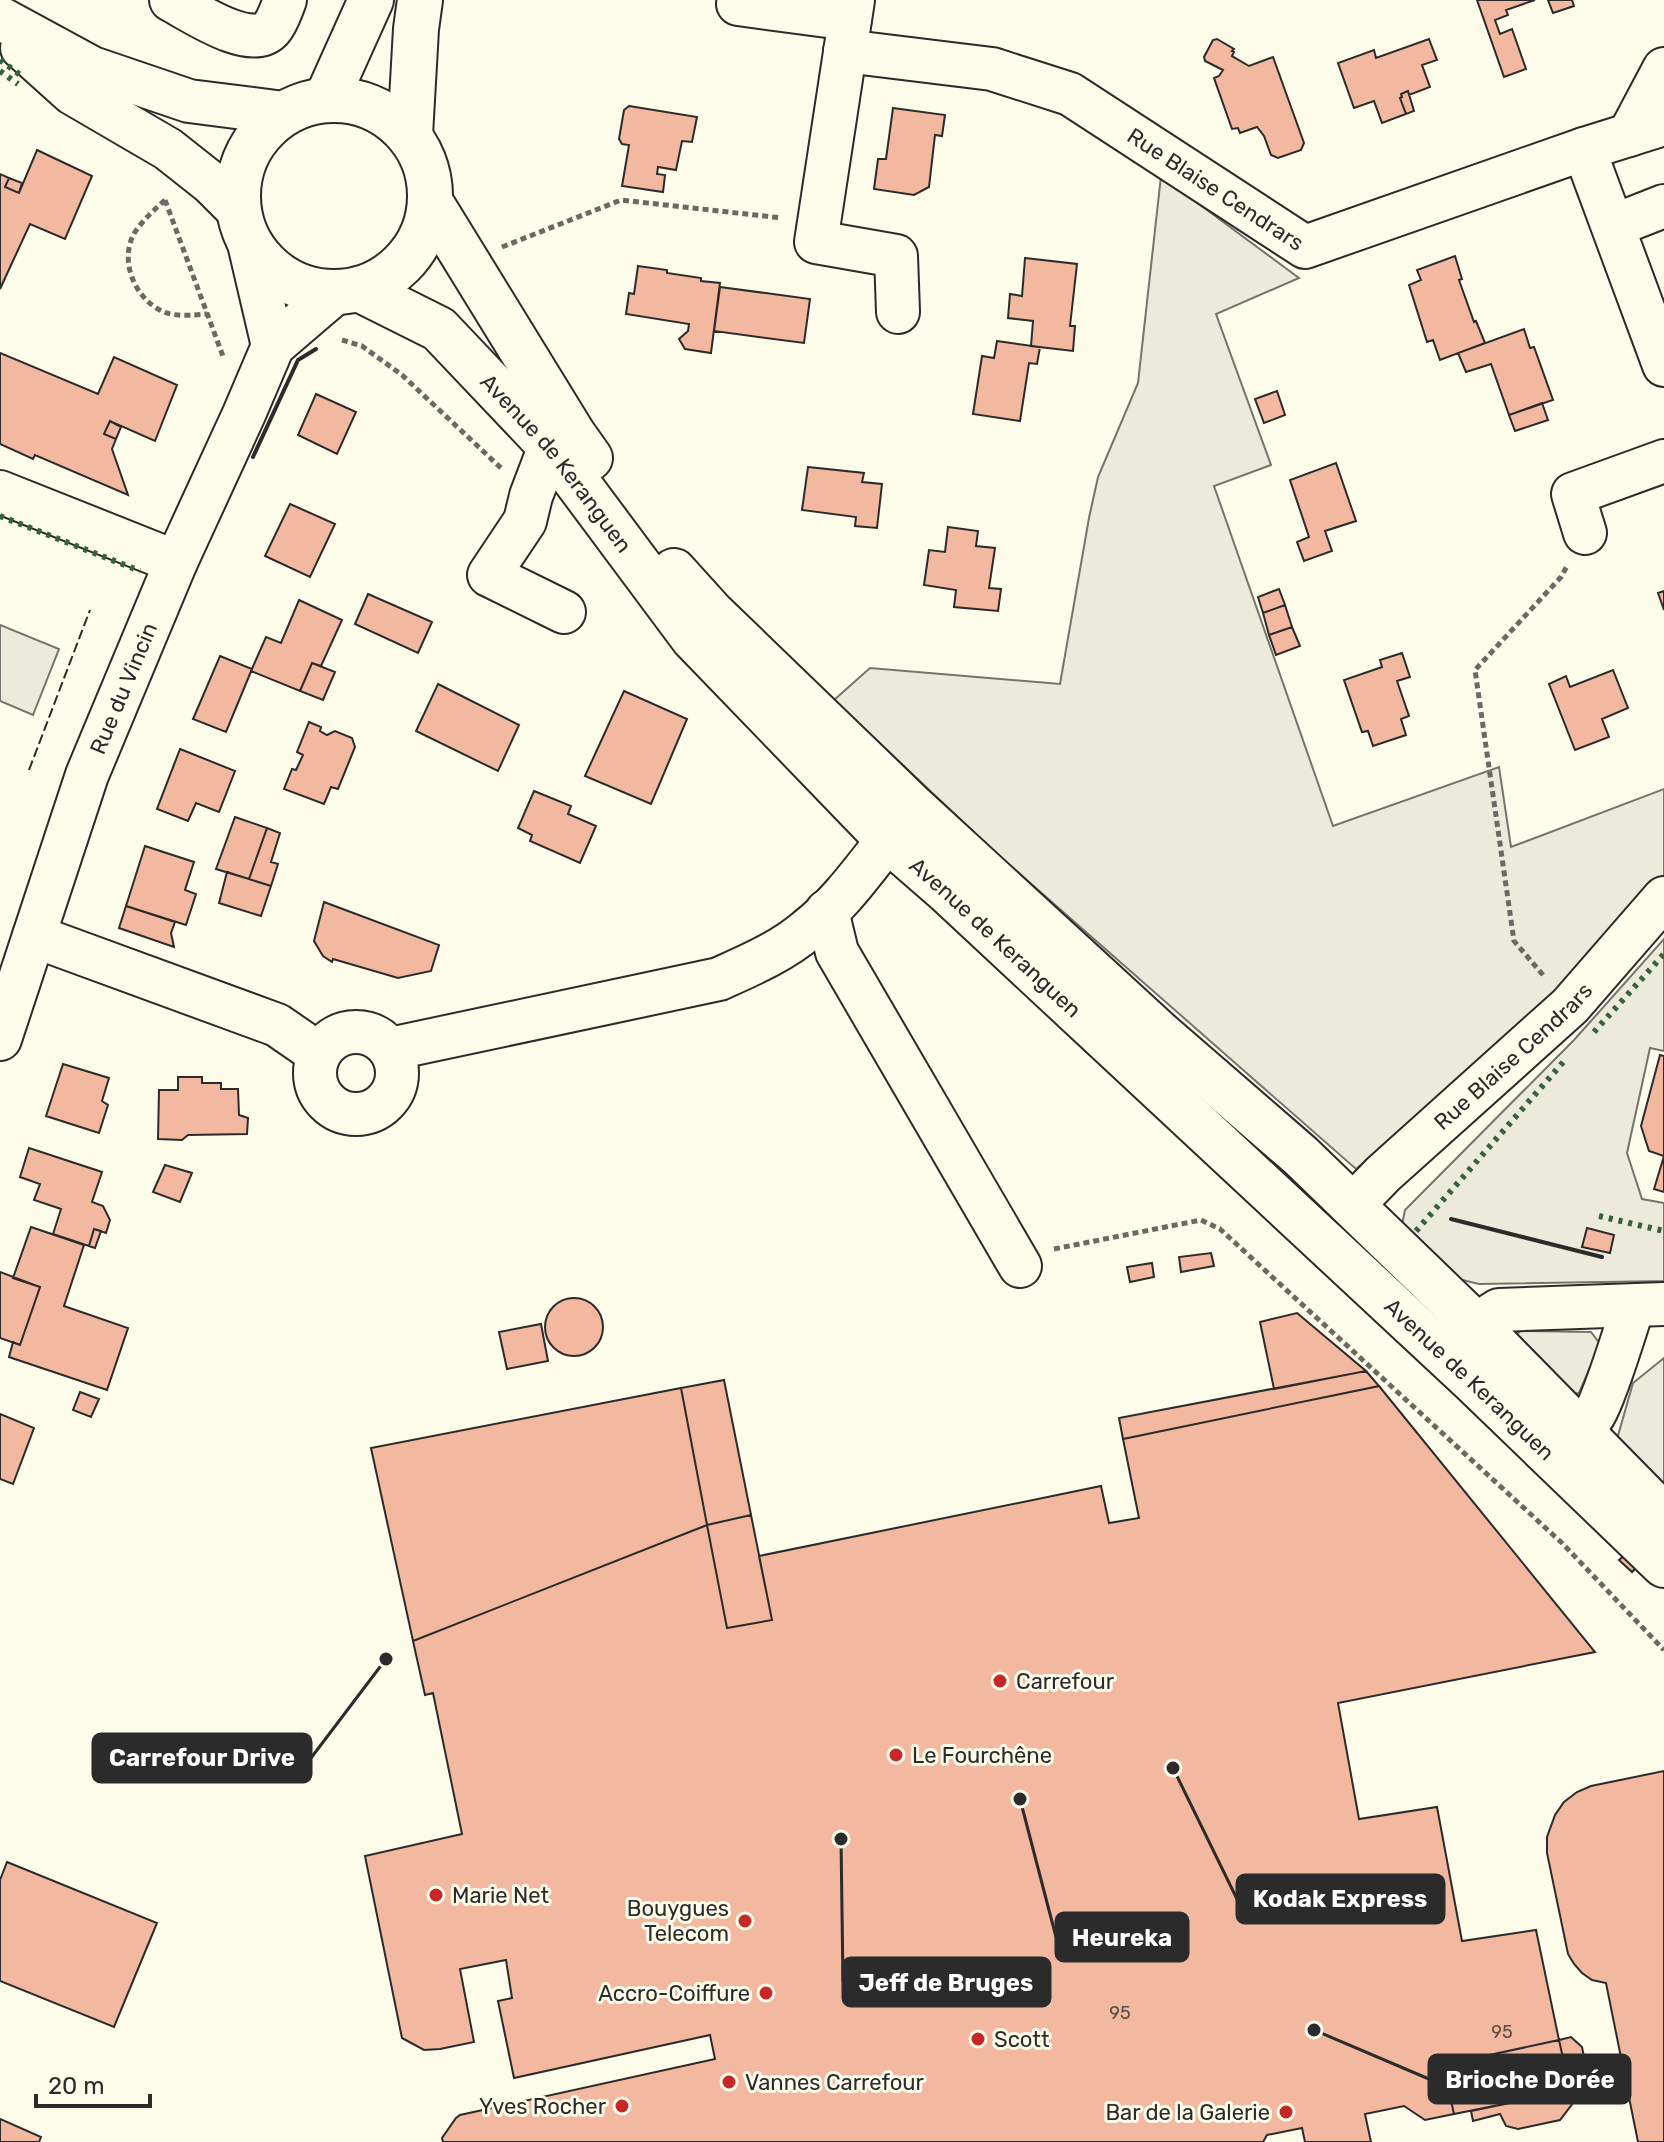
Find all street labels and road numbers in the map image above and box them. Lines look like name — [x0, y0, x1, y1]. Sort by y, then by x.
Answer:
street label: Rue Blaise Cendrars — [1122, 122, 1309, 257]
street label: Avenue de Keranguen — [475, 368, 638, 558]
street label: Rue du Vincin — [84, 618, 163, 758]
street label: Avenue de Keranguen — [904, 852, 1087, 1023]
street label: Rue Blaise Cendrars — [1428, 977, 1598, 1136]
street label: Avenue de Keranguen — [1379, 1293, 1560, 1466]

